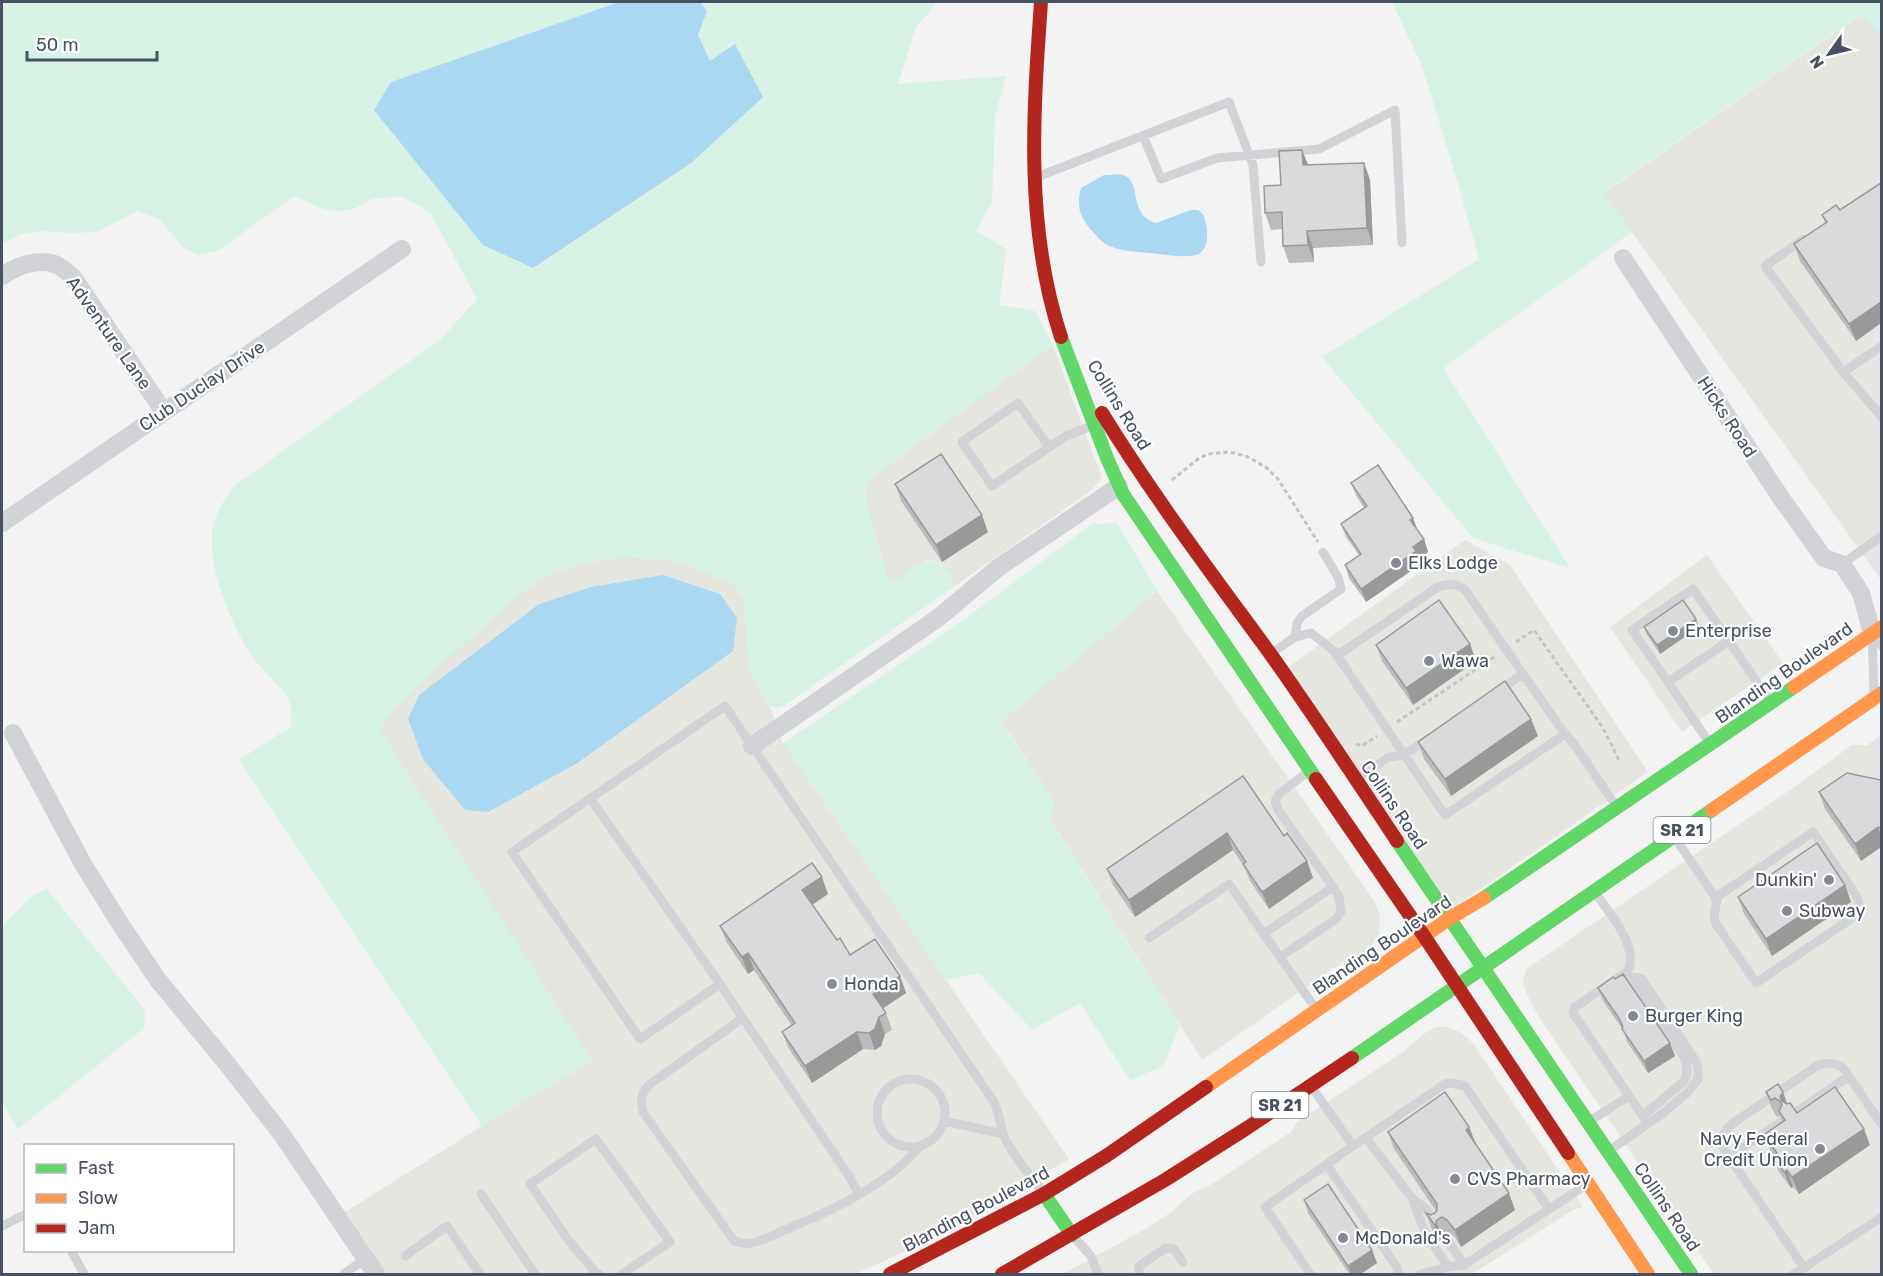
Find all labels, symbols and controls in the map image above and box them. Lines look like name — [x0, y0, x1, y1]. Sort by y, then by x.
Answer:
scale bar — [27, 24, 158, 62]
north arrow — [1799, 24, 1859, 84]
text: 50 m — [36, 34, 79, 56]
text: N — [1806, 52, 1828, 72]
street label: Adventure Lane — [62, 272, 156, 394]
street label: Club Duclay Drive — [135, 336, 269, 436]
street label: Collins Road — [1082, 356, 1156, 454]
street label: Hicks Road — [1693, 372, 1761, 462]
place label: Elks Lodge — [1408, 552, 1498, 574]
marker: Elks Lodge — [1389, 556, 1403, 570]
street label: Blanding Boulevard — [1711, 617, 1857, 729]
place label: Enterprise — [1685, 620, 1772, 642]
marker: Enterprise — [1666, 624, 1680, 638]
place label: Wawa — [1441, 650, 1489, 672]
marker: Wawa — [1422, 654, 1436, 668]
street label: Collins Road — [1356, 756, 1432, 854]
road number: SR 21 — [1654, 817, 1710, 843]
place label: Dunkin' — [1755, 869, 1817, 891]
marker: Dunkin' — [1822, 873, 1836, 887]
street label: Blanding Boulevard — [1308, 890, 1456, 1000]
place label: Subway — [1799, 900, 1865, 922]
marker: Subway — [1780, 904, 1794, 918]
place label: Honda — [844, 973, 899, 995]
marker: Honda — [825, 977, 839, 991]
place label: Burger King — [1645, 1005, 1743, 1027]
marker: Burger King — [1626, 1009, 1640, 1023]
road number: SR 21 — [1252, 1092, 1308, 1118]
place label: Navy Federal Credit Union — [1700, 1128, 1808, 1171]
marker: Navy Federal Credit Union — [1813, 1142, 1827, 1156]
legend — [24, 1144, 234, 1252]
text: Fast — [78, 1157, 114, 1179]
street label: Collins Road — [1629, 1158, 1705, 1256]
street label: Blanding Boulevard — [899, 1161, 1053, 1257]
place label: CVS Pharmacy — [1467, 1168, 1591, 1190]
marker: CVS Pharmacy — [1448, 1172, 1462, 1186]
text: Slow — [78, 1187, 118, 1209]
text: Jam — [78, 1217, 115, 1239]
place label: McDonald's — [1355, 1227, 1451, 1249]
marker: McDonald's — [1336, 1231, 1350, 1245]

